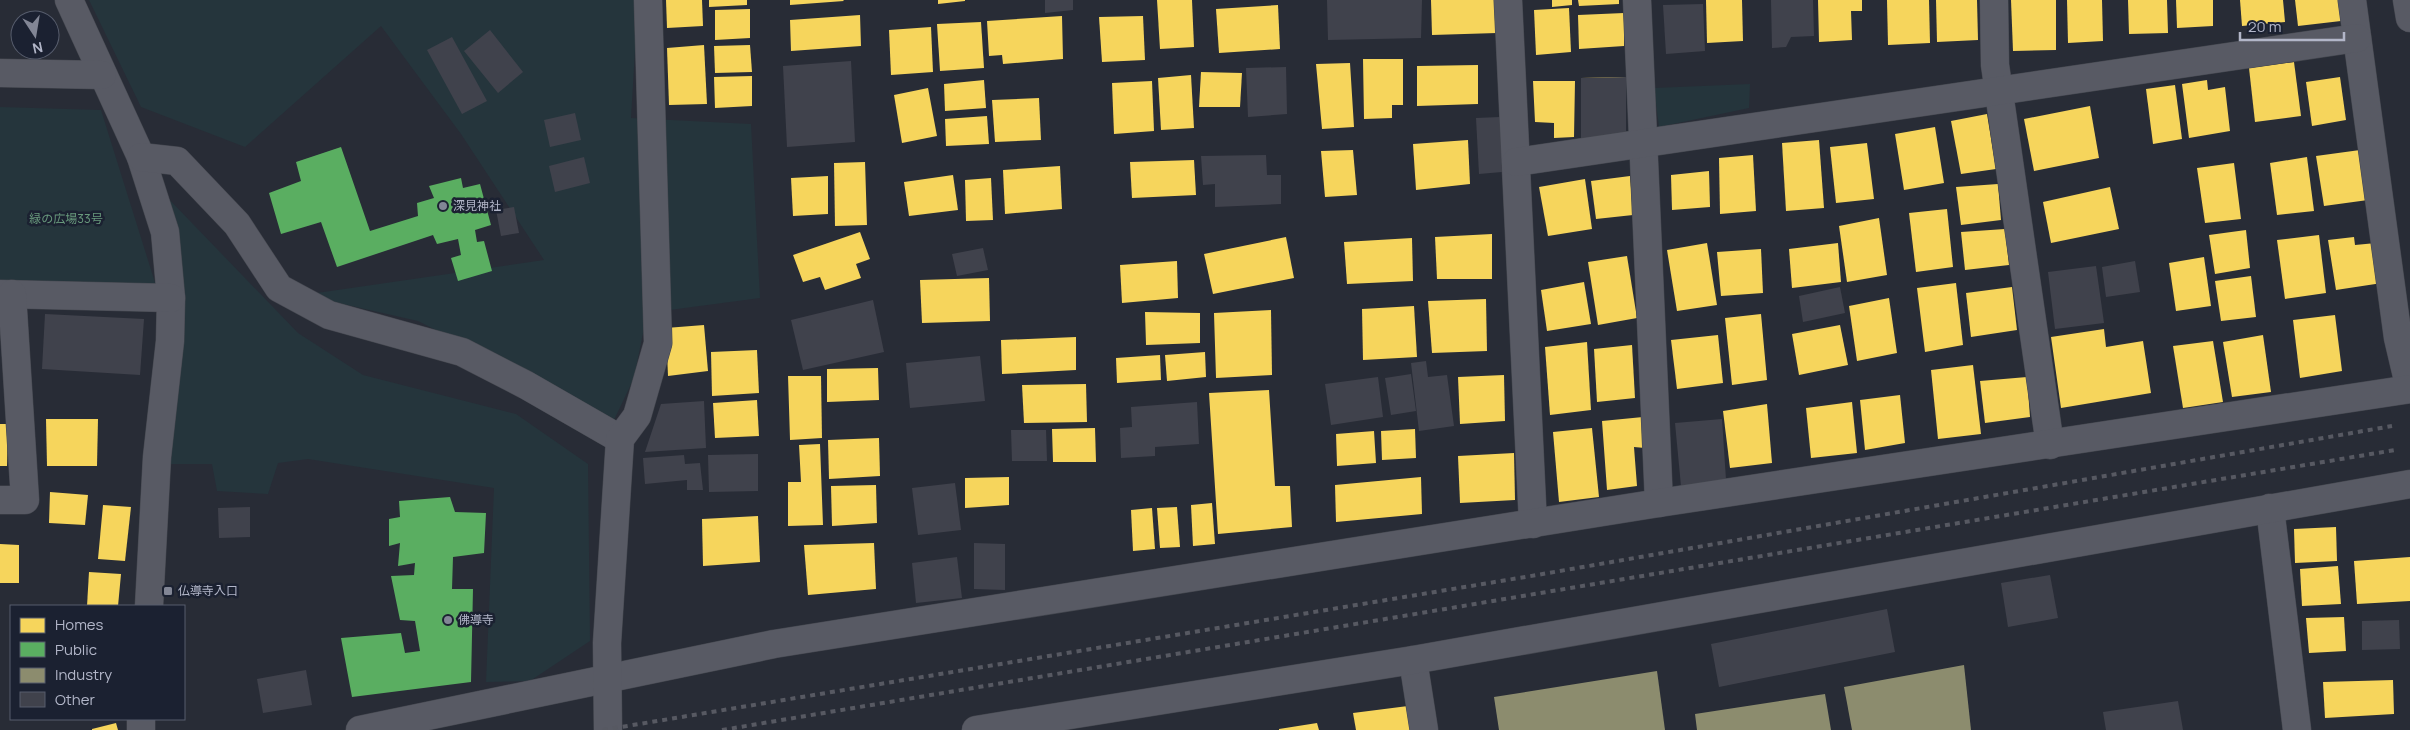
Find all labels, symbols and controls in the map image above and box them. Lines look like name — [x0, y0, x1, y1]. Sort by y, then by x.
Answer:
north arrow — [10, 10, 60, 60]
scale bar — [2240, 10, 2344, 42]
text: 20 m — [2248, 16, 2281, 37]
text: N — [31, 38, 45, 59]
place label: 深見神社 — [453, 197, 501, 214]
marker: 深見神社 — [437, 200, 449, 212]
park label: 緑の広場33号 — [29, 210, 103, 227]
place label: 仏導寺入口 — [178, 582, 238, 599]
marker: 仏導寺入口 — [162, 585, 174, 597]
legend — [10, 605, 185, 720]
place label: 佛導寺 — [458, 611, 494, 628]
text: Homes — [55, 614, 104, 635]
marker: 佛導寺 — [442, 614, 454, 626]
text: Public — [55, 639, 97, 660]
text: Industry — [55, 664, 112, 685]
text: Other — [55, 689, 96, 710]

